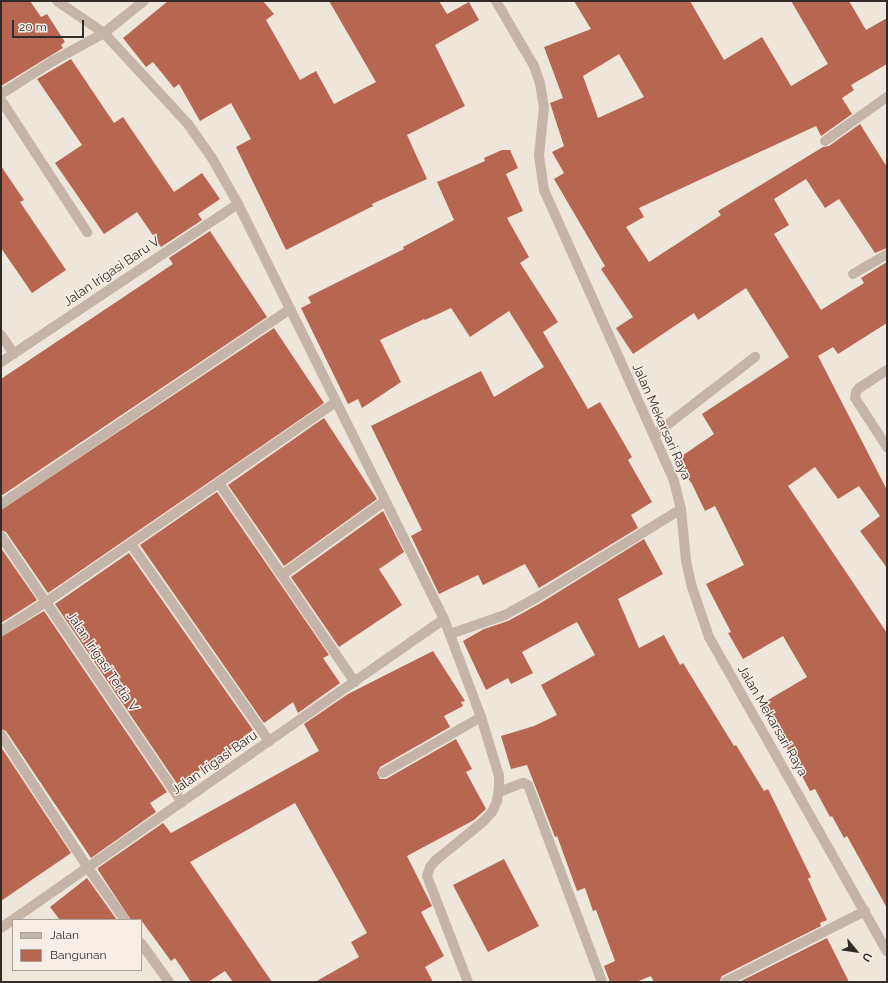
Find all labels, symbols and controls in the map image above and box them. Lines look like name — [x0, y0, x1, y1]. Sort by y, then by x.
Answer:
scale bar — [14, 12, 86, 38]
text: 20 m — [19, 20, 47, 34]
street label: Jalan Irigasi Baru V — [61, 234, 163, 310]
street label: Jalan Mekarsari Raya — [628, 362, 694, 482]
street label: Jalan Irigasi Tertia V — [63, 609, 141, 715]
street label: Jalan Mekarsari Raya — [734, 663, 810, 779]
street label: Jalan Irigasi Baru — [169, 728, 261, 798]
legend — [12, 919, 142, 971]
text: Jalan — [50, 928, 79, 942]
north arrow — [836, 931, 876, 971]
text: Bangunan — [50, 948, 107, 962]
text: U — [859, 950, 875, 964]

